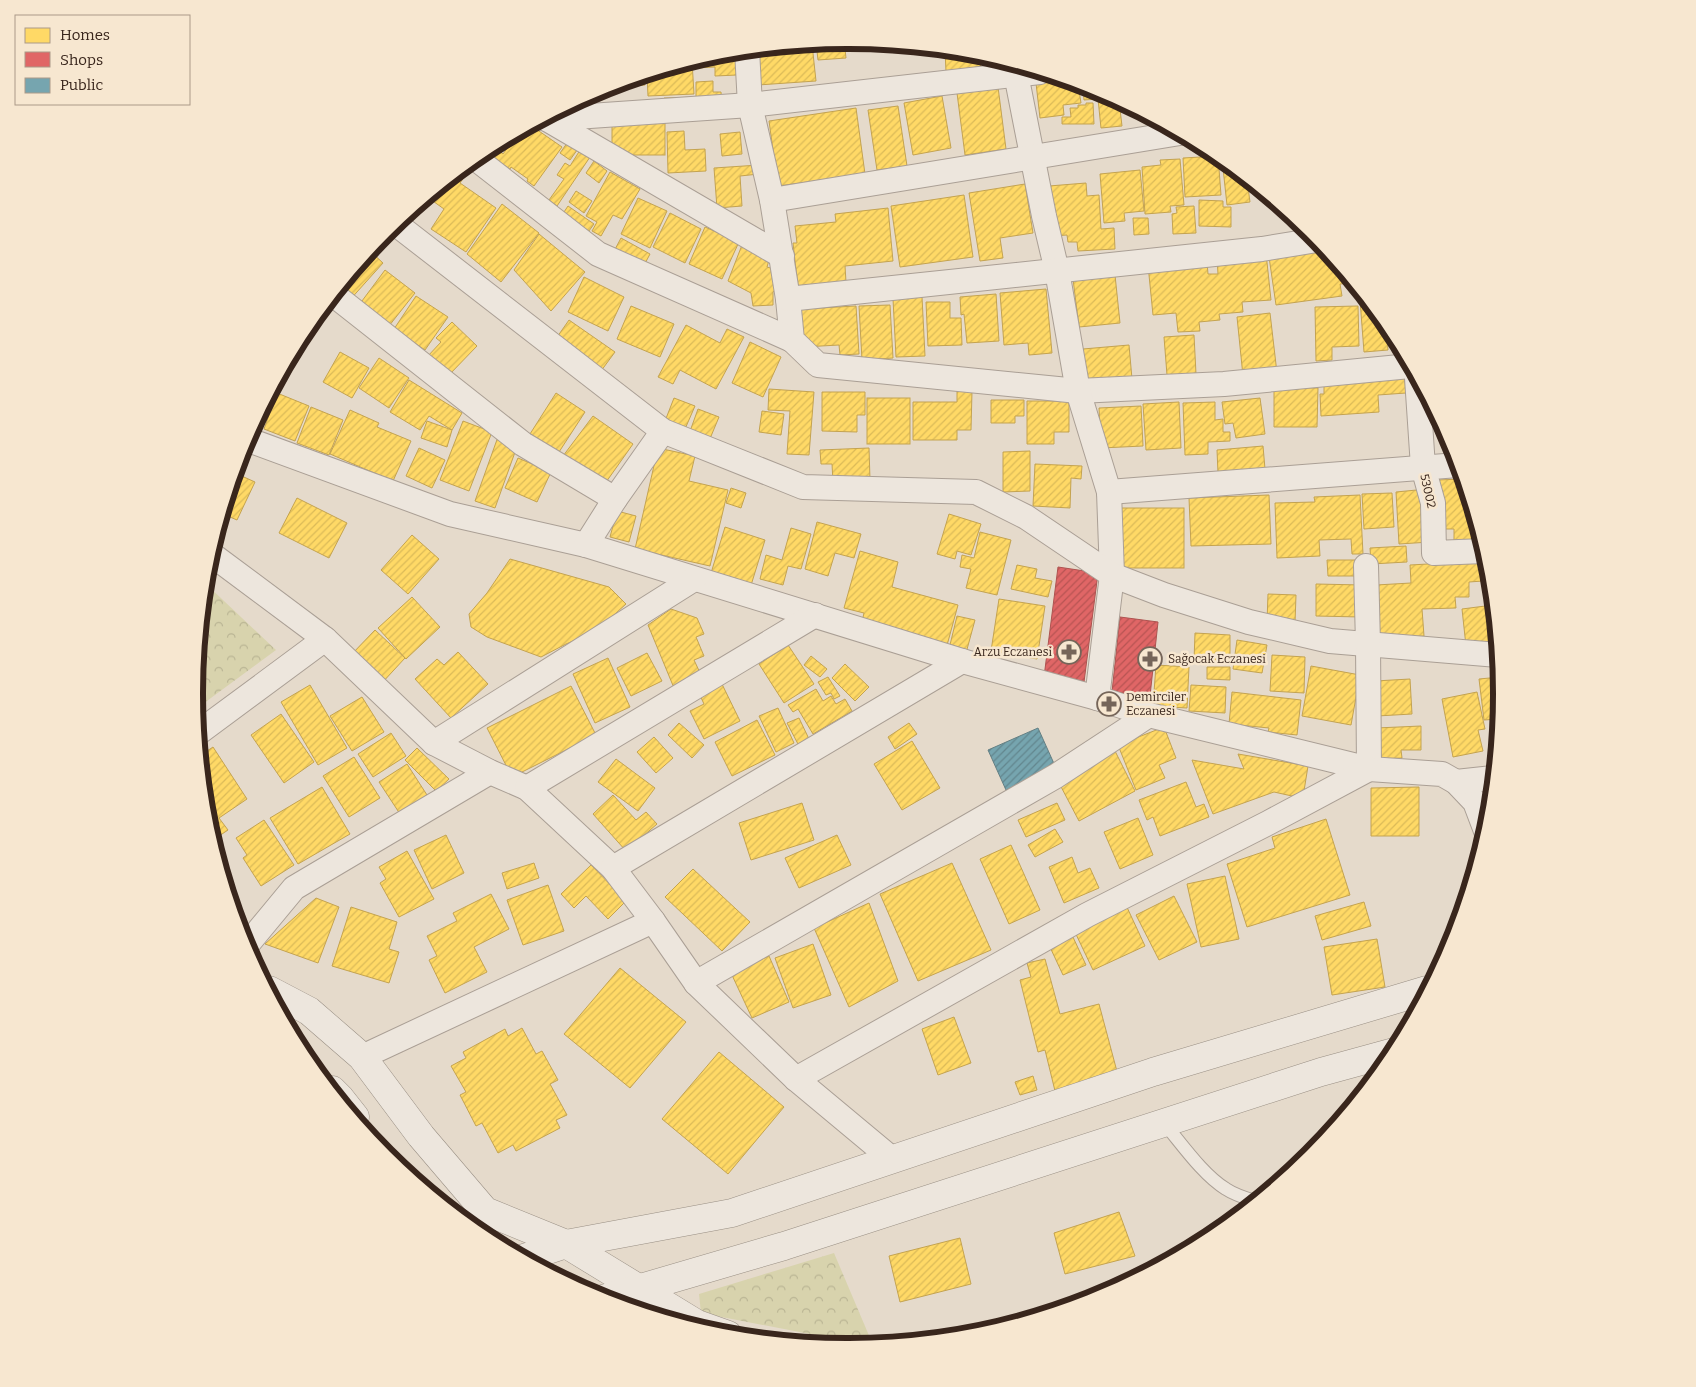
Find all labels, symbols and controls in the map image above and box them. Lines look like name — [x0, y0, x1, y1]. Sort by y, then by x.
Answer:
legend — [15, 15, 190, 105]
text: Homes — [60, 26, 110, 44]
text: Shops — [60, 51, 103, 69]
text: Public — [60, 76, 104, 94]
street label: 53002 — [1417, 472, 1439, 510]
pharmacy icon: Arzu Eczanesi — [1056, 639, 1082, 665]
place label: Arzu Eczanesi — [974, 645, 1052, 659]
pharmacy icon: Sağocak Eczanesi — [1137, 646, 1163, 672]
place label: Sağocak Eczanesi — [1168, 652, 1266, 666]
place label: Demirciler Eczanesi — [1126, 690, 1187, 718]
pharmacy icon: Demirciler Eczanesi — [1096, 691, 1122, 717]

